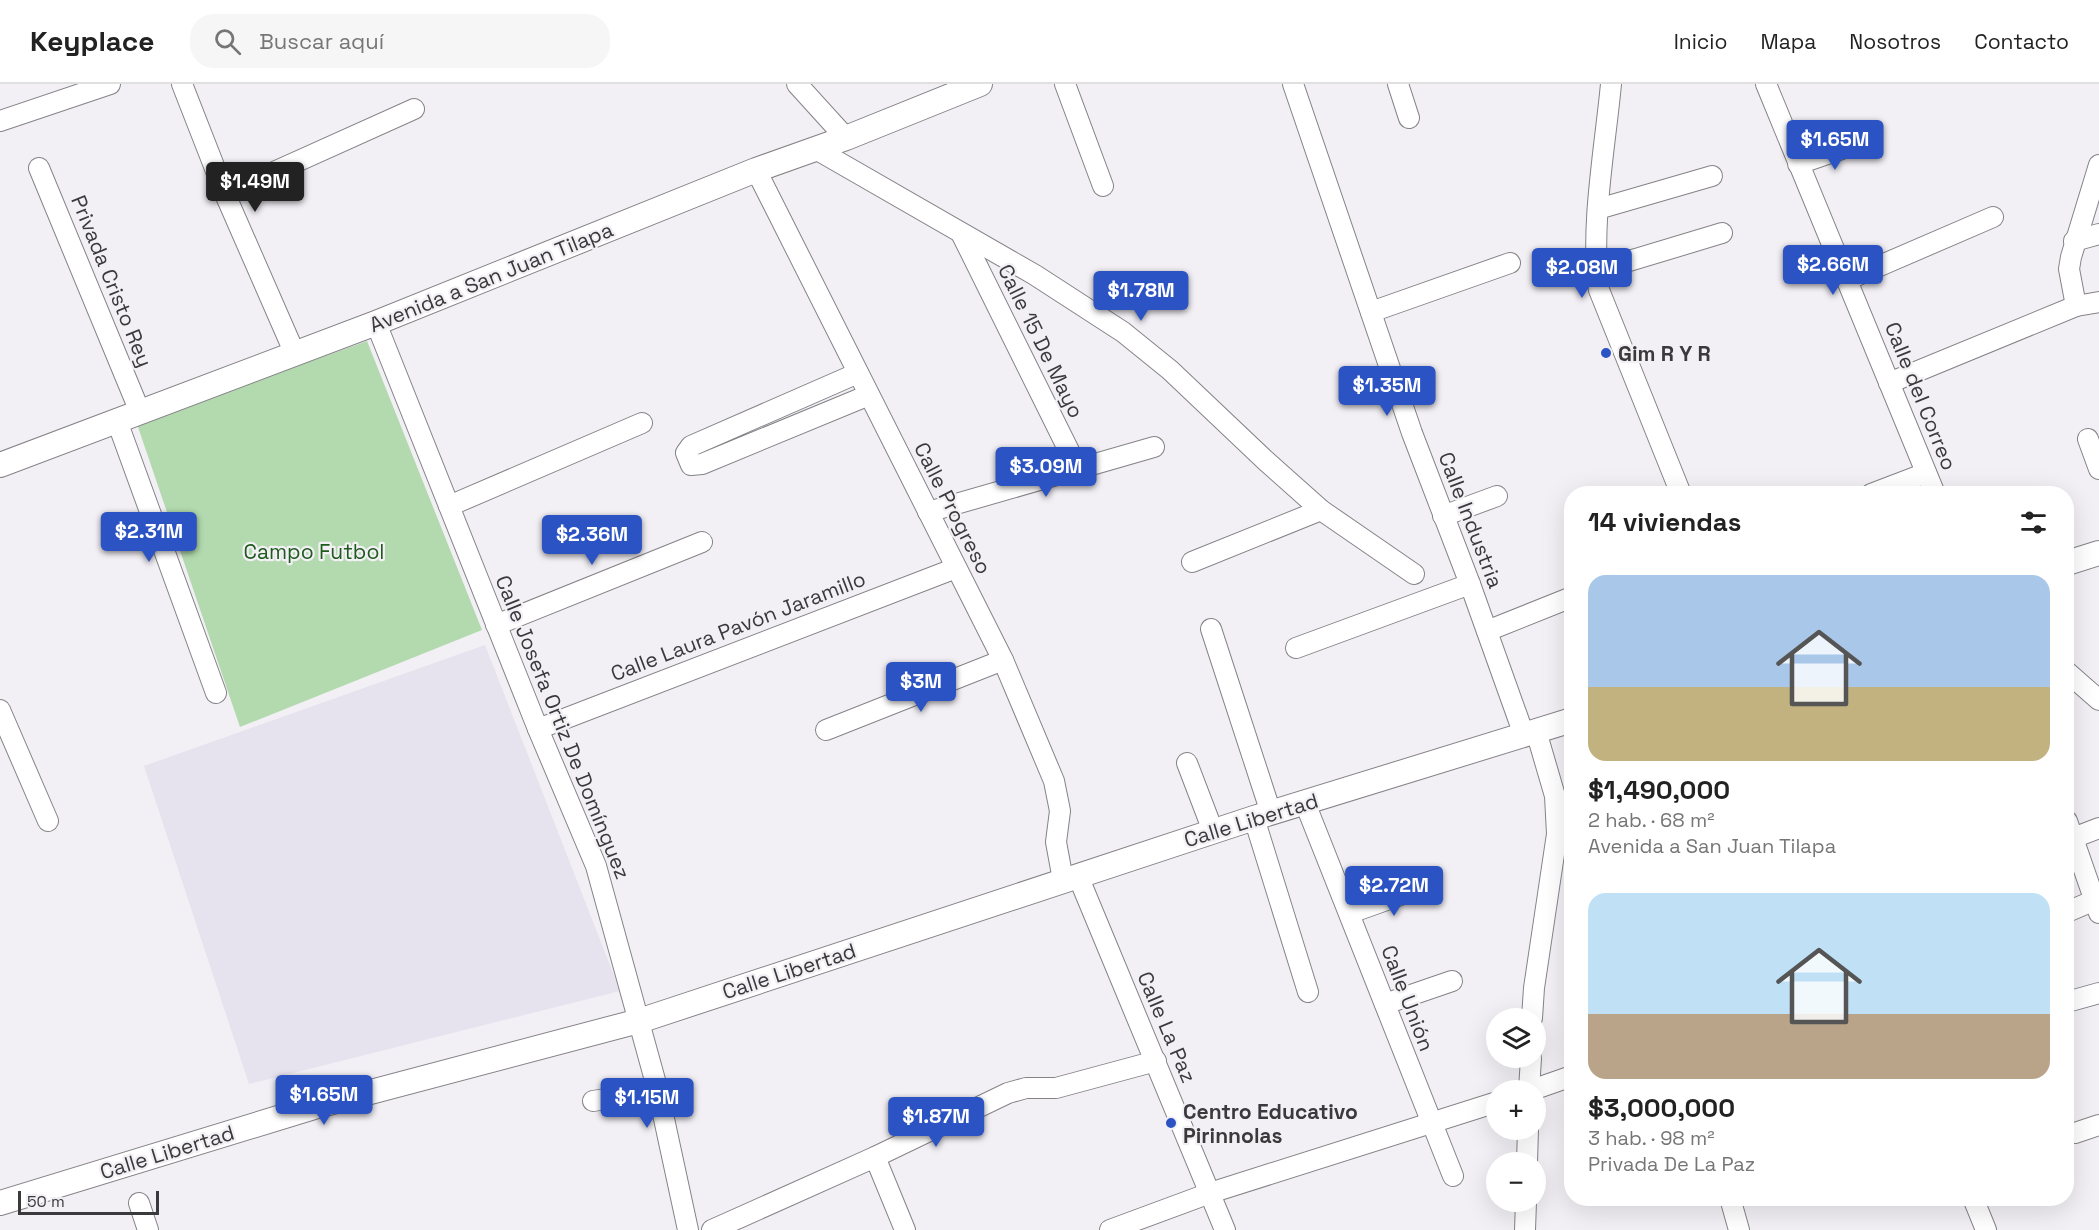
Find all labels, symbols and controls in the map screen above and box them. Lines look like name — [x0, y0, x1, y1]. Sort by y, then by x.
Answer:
search box — [190, 14, 610, 68]
text: Keyplace — [30, 23, 154, 59]
icon: search — [211, 25, 244, 58]
text: Buscar aquí — [259, 27, 384, 55]
text: Inicio — [1674, 28, 1728, 55]
text: Mapa — [1761, 28, 1816, 55]
text: Nosotros — [1849, 28, 1941, 55]
text: Contacto — [1974, 28, 2069, 55]
pin: $1.65M — [1786, 120, 1884, 171]
text: $1.65M — [1801, 126, 1869, 152]
pin: $1.49M — [206, 162, 304, 213]
text: $1.49M — [220, 168, 290, 194]
street label: Privada Cristo Rey — [65, 191, 159, 371]
street label: Avenida a San Juan Tilapa — [365, 216, 617, 338]
pin: $2.66M — [1784, 245, 1882, 296]
pin: $2.08M — [1533, 248, 1631, 299]
text: $2.66M — [1797, 251, 1869, 277]
text: $2.08M — [1546, 254, 1618, 280]
street label: Calle 15 De Mayo — [992, 260, 1090, 422]
pin: $1.78M — [1092, 271, 1190, 322]
text: $1.78M — [1107, 277, 1175, 303]
street label: Calle del Correo — [1879, 318, 1963, 474]
place label: Gim R Y R — [1618, 340, 1711, 367]
marker: Gim R Y R — [1599, 346, 1613, 360]
pin: $1.35M — [1338, 366, 1436, 417]
text: $1.35M — [1353, 372, 1421, 398]
street label: Calle Progreso — [908, 438, 998, 578]
pin: $3.09M — [997, 447, 1095, 498]
street label: Calle Industria — [1433, 448, 1509, 592]
text: $3.09M — [1010, 453, 1082, 479]
text: 14 viviendas — [1588, 505, 1741, 539]
icon: filters — [2017, 506, 2050, 539]
pin: $2.31M — [100, 512, 198, 563]
pin: $2.36M — [543, 515, 641, 566]
text: $2.31M — [115, 518, 183, 544]
text: $2.36M — [556, 521, 628, 547]
park label: Campo Futbol — [243, 538, 385, 565]
street label: Calle Laura Pavón Jaramillo — [607, 565, 869, 687]
street label: Calle Josefa Ortiz De Domínguez — [490, 571, 636, 883]
icon: home — [1765, 614, 1873, 722]
pin: $3M — [892, 662, 950, 713]
text: $3M — [900, 668, 942, 694]
text: $1,490,000 — [1588, 773, 1730, 807]
street label: Calle Libertad — [1181, 787, 1321, 853]
text: 2 hab. · 68 m² — [1588, 807, 1714, 833]
text: Avenida a San Juan Tilapa — [1588, 833, 1836, 859]
pin: $2.72M — [1345, 866, 1443, 917]
text: $2.72M — [1359, 872, 1429, 898]
icon: home — [1765, 932, 1873, 1040]
street label: Calle Libertad — [719, 937, 859, 1005]
street label: Calle Unión — [1375, 941, 1441, 1055]
street label: Calle La Paz — [1132, 967, 1202, 1087]
map controls — [1486, 1008, 1546, 1212]
button: layers — [1486, 1008, 1546, 1068]
pin: $1.65M — [275, 1075, 373, 1126]
pin: $1.15M — [598, 1078, 696, 1129]
button: + — [1486, 1080, 1546, 1140]
text: $1.65M — [290, 1081, 358, 1107]
text: $1.15M — [615, 1084, 679, 1110]
text: $3,000,000 — [1588, 1091, 1735, 1125]
pin: $1.87M — [887, 1097, 985, 1148]
place label: Centro Educativo Pirinnolas — [1183, 1098, 1358, 1149]
text: $1.87M — [902, 1103, 970, 1129]
marker: Centro Educativo Pirinnolas — [1164, 1116, 1178, 1130]
street label: Calle Libertad — [97, 1119, 237, 1185]
text: 3 hab. · 98 m² — [1588, 1125, 1715, 1151]
text: Privada De La Paz — [1588, 1151, 1755, 1177]
button: − — [1486, 1152, 1546, 1212]
scale bar — [18, 1188, 159, 1216]
text: 50 m — [27, 1191, 65, 1212]

